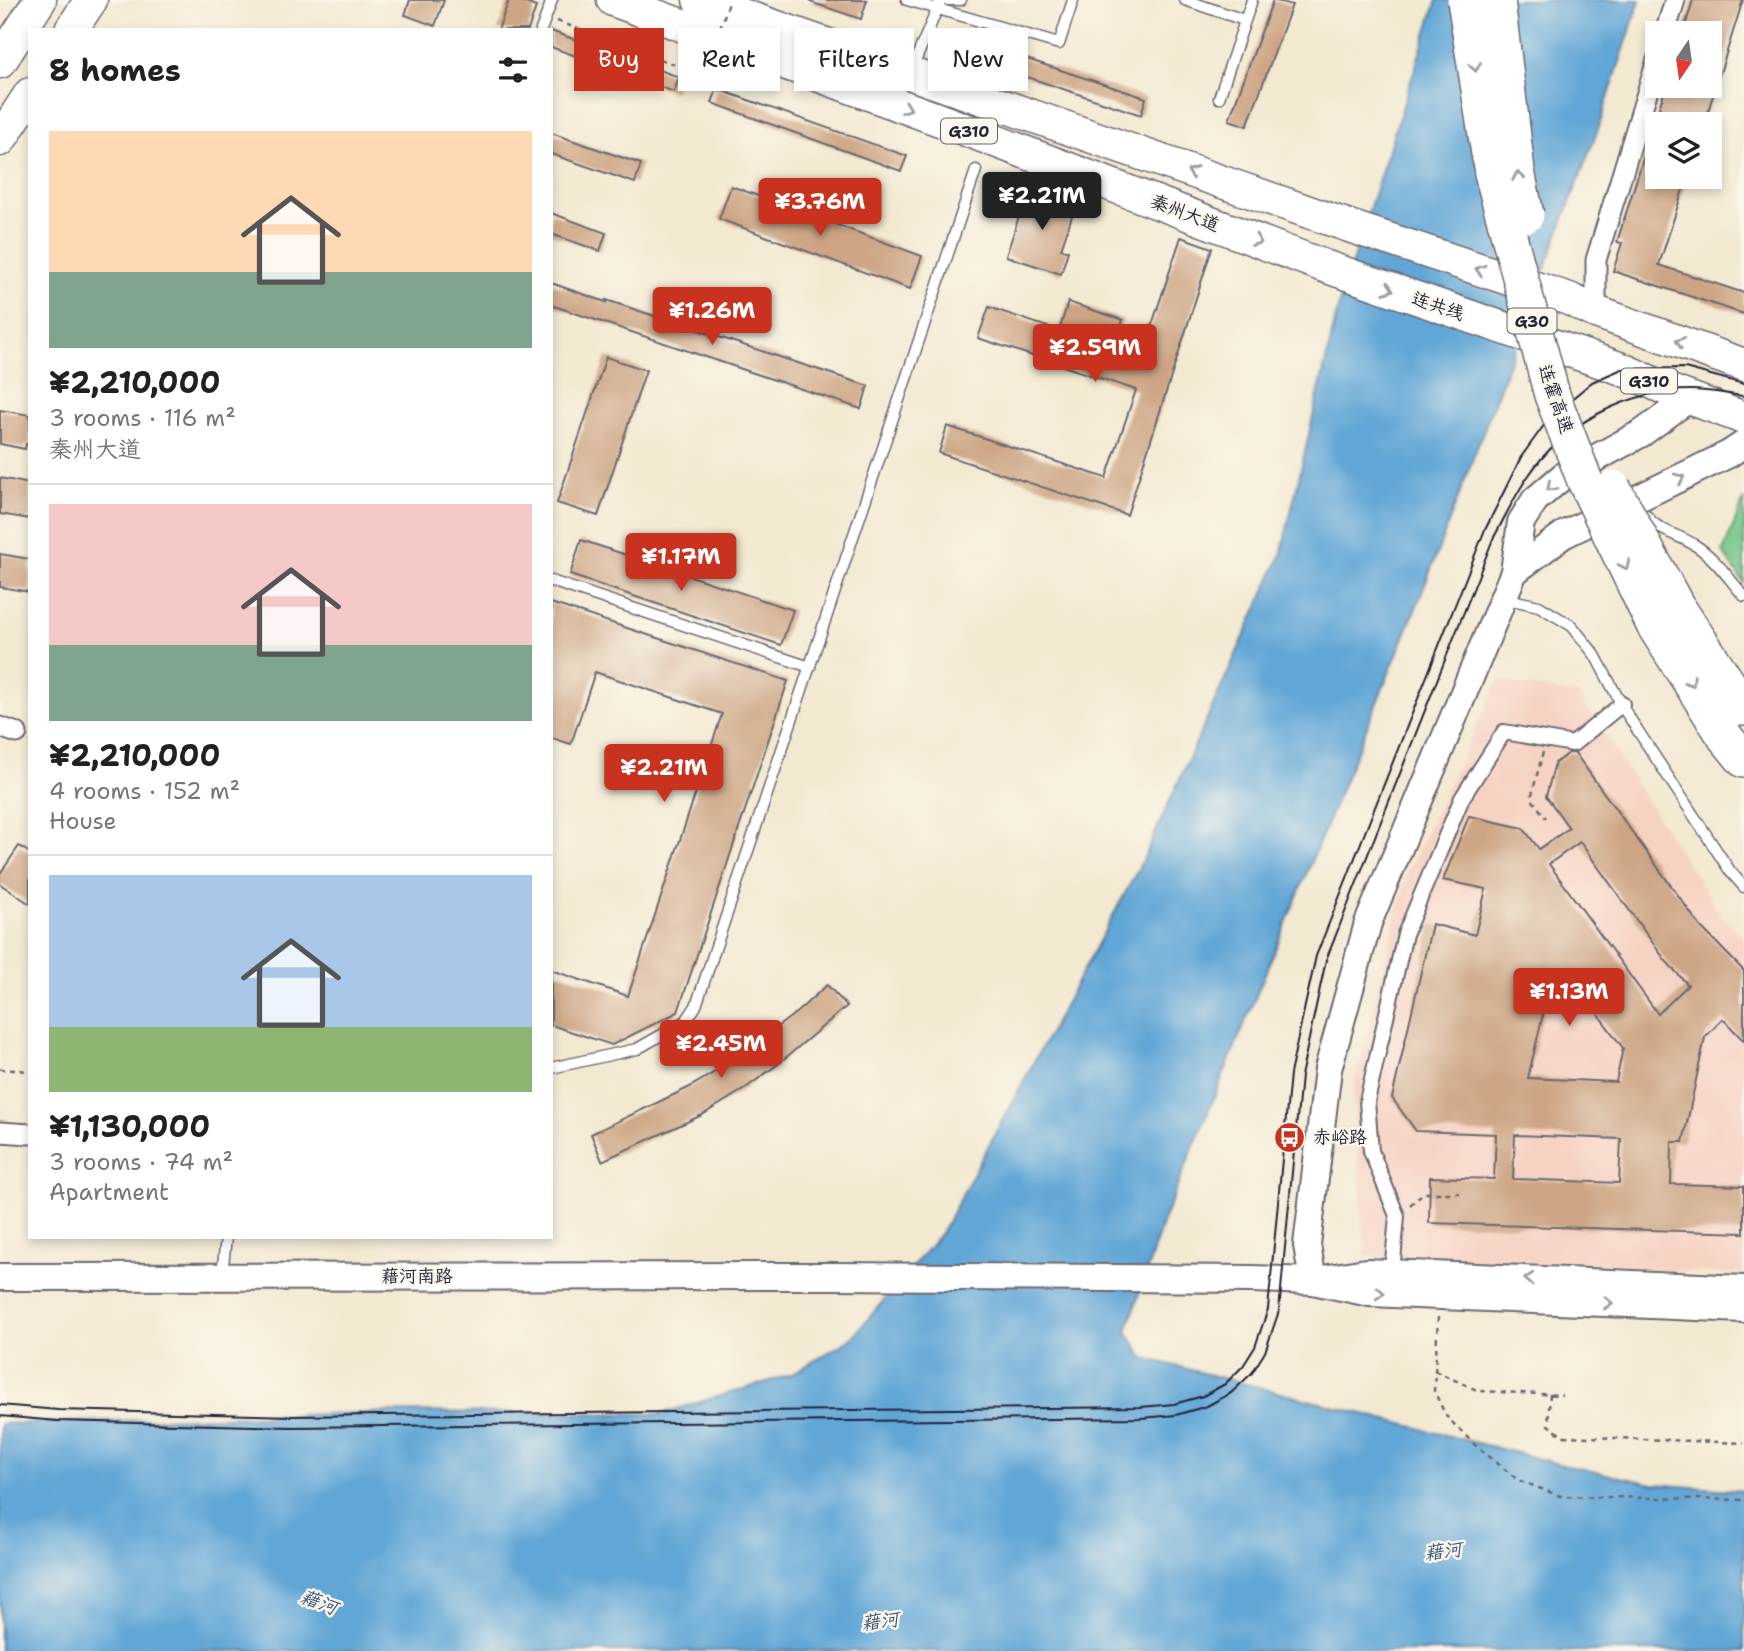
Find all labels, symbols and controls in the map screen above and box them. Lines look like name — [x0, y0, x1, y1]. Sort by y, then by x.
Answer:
north arrow — [1645, 21, 1722, 98]
map controls — [1645, 21, 1722, 189]
chip: Buy — [574, 28, 664, 91]
chip: Rent — [678, 28, 780, 91]
chip: Filters — [794, 28, 914, 91]
chip: New — [928, 28, 1028, 91]
text: 8 homes — [49, 50, 181, 91]
icon: filters — [494, 51, 532, 89]
one-way arrow — [1467, 62, 1482, 73]
one-way arrow — [901, 100, 913, 114]
button: layers — [1645, 112, 1722, 189]
road number: G310 — [941, 119, 997, 144]
one-way arrow — [1186, 166, 1198, 180]
one-way arrow — [1511, 170, 1526, 182]
pin: ¥2.21M — [985, 173, 1099, 232]
icon: home — [228, 177, 354, 303]
pin: ¥3.76M — [763, 178, 877, 238]
text: ¥2.21M — [998, 180, 1086, 210]
text: ¥3.76M — [775, 186, 865, 216]
street label: 秦州大道 — [1147, 189, 1223, 237]
one-way arrow — [1251, 232, 1263, 246]
one-way arrow — [1475, 264, 1487, 278]
one-way arrow — [1382, 281, 1394, 295]
street label: 连共线 — [1409, 286, 1467, 326]
pin: ¥1.26M — [655, 288, 769, 347]
text: ¥1.26M — [669, 295, 755, 325]
road number: G30 — [1508, 308, 1556, 334]
pin: ¥2.59M — [1038, 324, 1152, 384]
text: ¥2.59M — [1049, 332, 1141, 362]
one-way arrow — [1674, 336, 1686, 350]
street label: 连霍高速 — [1533, 361, 1579, 437]
text: ¥2,210,000 — [49, 362, 221, 403]
road number: G310 — [1621, 368, 1677, 394]
text: 3 rooms · 116 m² — [49, 403, 236, 433]
text: 秦州大道 — [49, 434, 141, 464]
one-way arrow — [1673, 473, 1685, 487]
one-way arrow — [1546, 479, 1559, 491]
pin: ¥1.17M — [624, 534, 738, 593]
text: ¥1.17M — [641, 541, 721, 571]
icon: home — [228, 549, 354, 675]
one-way arrow — [1617, 557, 1631, 570]
one-way arrow — [1682, 675, 1695, 688]
text: ¥2,210,000 — [49, 735, 221, 776]
pin: ¥2.21M — [607, 744, 721, 804]
text: ¥2.21M — [620, 752, 708, 782]
text: 4 rooms · 152 m² — [49, 776, 240, 806]
text: House — [49, 806, 117, 836]
icon: home — [228, 920, 354, 1046]
pin: ¥1.13M — [1512, 968, 1626, 1028]
text: ¥1.13M — [1529, 976, 1609, 1006]
pin: ¥2.45M — [664, 1020, 778, 1080]
text: ¥2.45M — [676, 1028, 766, 1058]
text: ¥1,130,000 — [49, 1106, 210, 1147]
bus stop icon: 赤峪路 — [1273, 1120, 1307, 1154]
place label: 赤峪路 — [1313, 1125, 1367, 1149]
text: 3 rooms · 74 m² — [49, 1147, 233, 1177]
text: Apartment — [49, 1177, 169, 1207]
street label: 藉河南路 — [381, 1264, 453, 1288]
one-way arrow — [1523, 1272, 1534, 1287]
one-way arrow — [1375, 1286, 1386, 1301]
one-way arrow — [1603, 1296, 1614, 1311]
water label: 藉河 — [1423, 1536, 1466, 1566]
water label: 藉河 — [297, 1584, 344, 1622]
water label: 藉河 — [860, 1606, 903, 1636]

